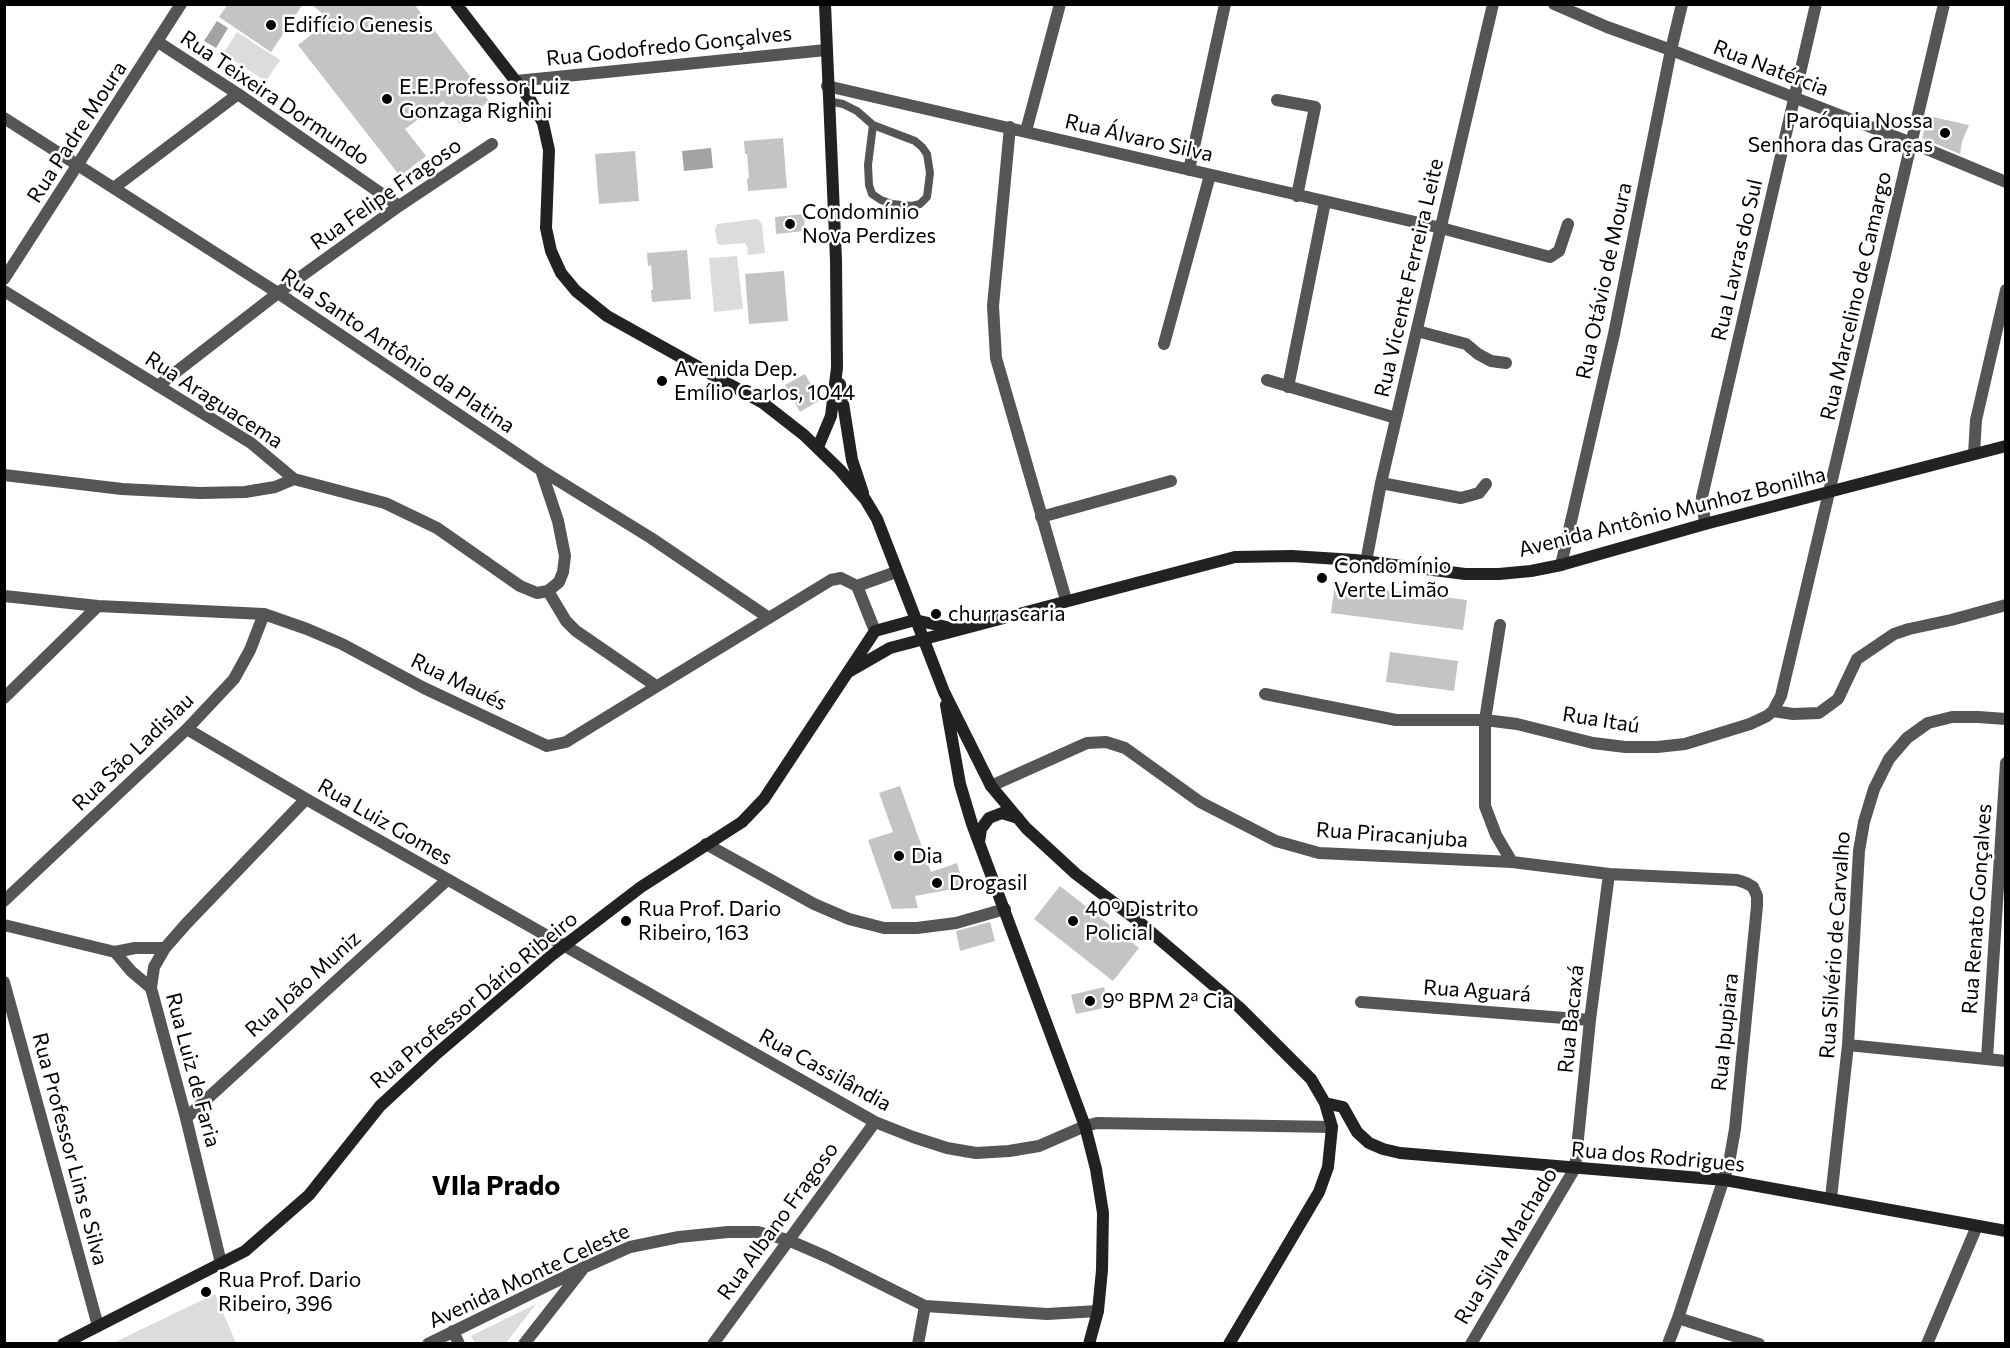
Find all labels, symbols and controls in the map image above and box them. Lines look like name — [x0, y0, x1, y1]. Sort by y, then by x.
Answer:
place label: Edifício Genesis — [283, 12, 433, 38]
marker: Edifício Genesis — [264, 18, 278, 32]
street label: Rua Godofredo Gonçalves — [545, 21, 793, 71]
street label: Rua Teixeira Dormundo — [176, 25, 374, 171]
street label: Rua Natércia — [1710, 34, 1832, 102]
street label: Rua Padre Moura — [22, 57, 132, 207]
place label: E.E.Professor Luiz Gonzaga Righini — [399, 74, 570, 124]
marker: E.E.Professor Luiz Gonzaga Righini — [380, 92, 394, 106]
place label: Paróquia Nossa Senhora das Graças — [1748, 108, 1933, 158]
street label: Rua Álvaro Silva — [1062, 109, 1216, 167]
marker: Paróquia Nossa Senhora das Graças — [1938, 126, 1952, 140]
street label: Rua Felipe Fragoso — [306, 133, 466, 255]
street label: Rua Vicente Ferreira Leite — [1369, 156, 1449, 400]
street label: Rua Marcelino de Camargo — [1815, 169, 1897, 423]
street label: Rua Lavras do Sul — [1706, 177, 1768, 343]
street label: Rua Otávio de Moura — [1571, 180, 1637, 382]
place label: Condomínio Nova Perdizes — [802, 199, 936, 249]
marker: Condomínio Nova Perdizes — [783, 217, 797, 231]
street label: Rua Santo Antônio da Platina — [276, 263, 520, 439]
street label: Rua Araguacema — [140, 346, 288, 454]
place label: Avenida Dep. Emílio Carlos, 1044 — [674, 356, 855, 406]
marker: Avenida Dep. Emílio Carlos, 1044 — [655, 374, 669, 388]
street label: Avenida Antônio Munhoz Bonilha — [1516, 462, 1828, 562]
place label: Condomínio Verte Limão — [1334, 553, 1451, 603]
marker: Condomínio Verte Limão — [1315, 571, 1329, 585]
place label: churrascaria — [948, 601, 1065, 627]
marker: churrascaria — [929, 607, 943, 621]
street label: Rua Maués — [407, 648, 511, 716]
street label: Rua São Ladislau — [67, 688, 199, 816]
street label: Rua Itaú — [1561, 701, 1641, 739]
street label: Rua Luiz Gomes — [313, 773, 457, 871]
street label: Rua Renato Gonçalves — [1957, 803, 1997, 1015]
street label: Rua Piracanjuba — [1315, 817, 1469, 853]
street label: Rua Silvério de Carvalho — [1814, 830, 1856, 1060]
place label: Dia — [911, 843, 943, 869]
marker: Dia — [892, 849, 906, 863]
place label: Drogasil — [949, 870, 1028, 896]
marker: Drogasil — [930, 876, 944, 890]
place label: Rua Prof. Dario Ribeiro, 163 — [638, 896, 781, 946]
place label: 40º Distrito Policial — [1085, 896, 1198, 946]
street label: Rua Professor Dário Ribeiro — [365, 906, 583, 1094]
marker: Rua Prof. Dario Ribeiro, 163 — [619, 914, 633, 928]
marker: 40º Distrito Policial — [1066, 914, 1080, 928]
street label: Rua João Muniz — [240, 926, 366, 1042]
street label: Rua Bacaxá — [1553, 964, 1589, 1074]
street label: Rua Ipupiara — [1706, 972, 1744, 1092]
street label: Rua Aguará — [1422, 975, 1532, 1007]
place label: 9º BPM 2ª Cia — [1102, 988, 1233, 1014]
street label: Rua Luiz de Faria — [160, 990, 226, 1150]
marker: 9º BPM 2ª Cia — [1083, 994, 1097, 1008]
street label: Rua Cassilândia — [754, 1023, 896, 1117]
street label: Rua Professor Lins e Silva — [27, 1030, 113, 1268]
street label: Rua Albano Fragoso — [712, 1137, 844, 1305]
street label: Rua dos Rodrigues — [1570, 1137, 1746, 1177]
street label: Rua Silva Machado — [1449, 1163, 1563, 1329]
district label: VIla Prado — [432, 1170, 560, 1202]
street label: Avenida Monte Celeste — [425, 1218, 633, 1334]
place label: Rua Prof. Dario Ribeiro, 396 — [218, 1267, 361, 1317]
marker: Rua Prof. Dario Ribeiro, 396 — [199, 1285, 213, 1299]

